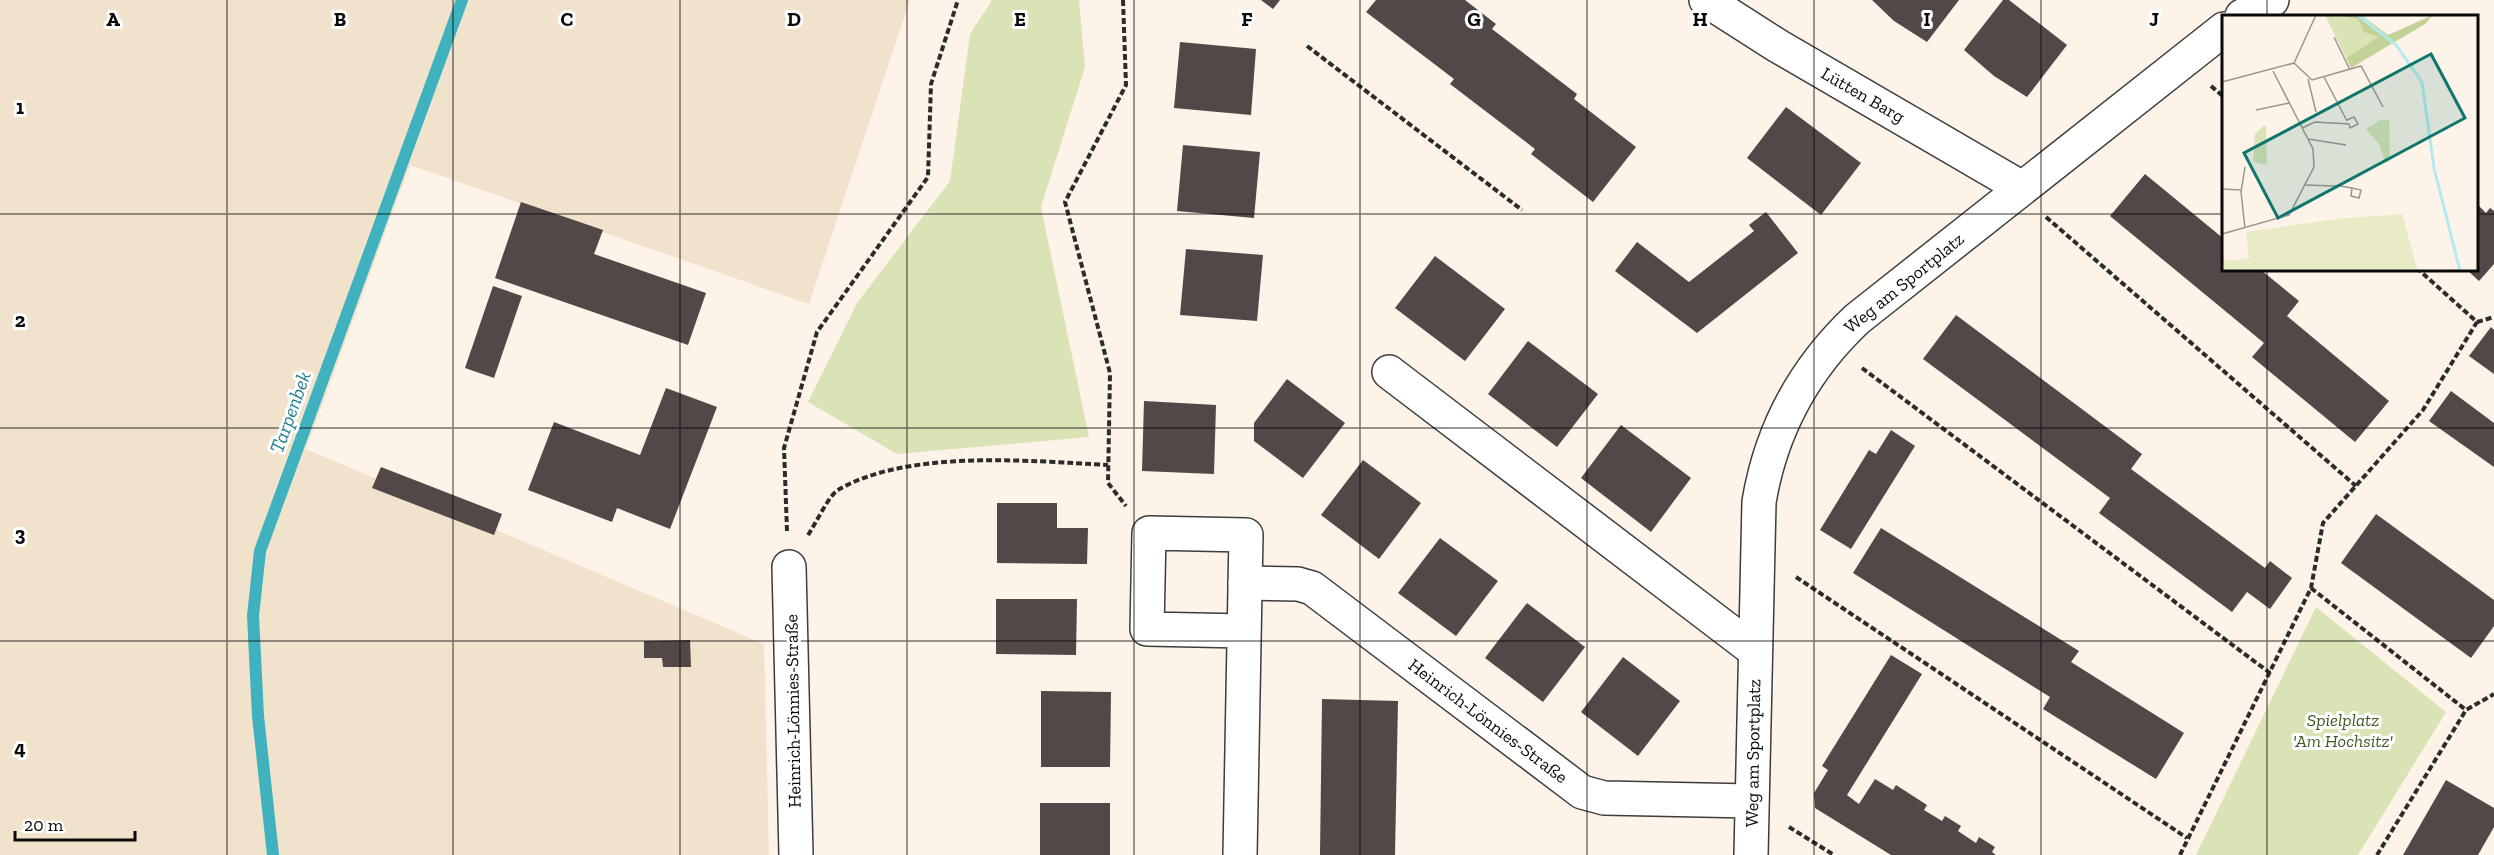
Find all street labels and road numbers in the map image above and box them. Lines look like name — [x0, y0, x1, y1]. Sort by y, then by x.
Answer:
street label: Lütten Barg — [1817, 62, 1909, 128]
street label: Weg am Sportplatz — [1840, 228, 1968, 338]
street label: Heinrich-Lönnies-Straße — [780, 614, 806, 808]
street label: Heinrich-Lönnies-Straße — [1404, 654, 1572, 788]
street label: Weg am Sportplatz — [1741, 679, 1765, 827]

